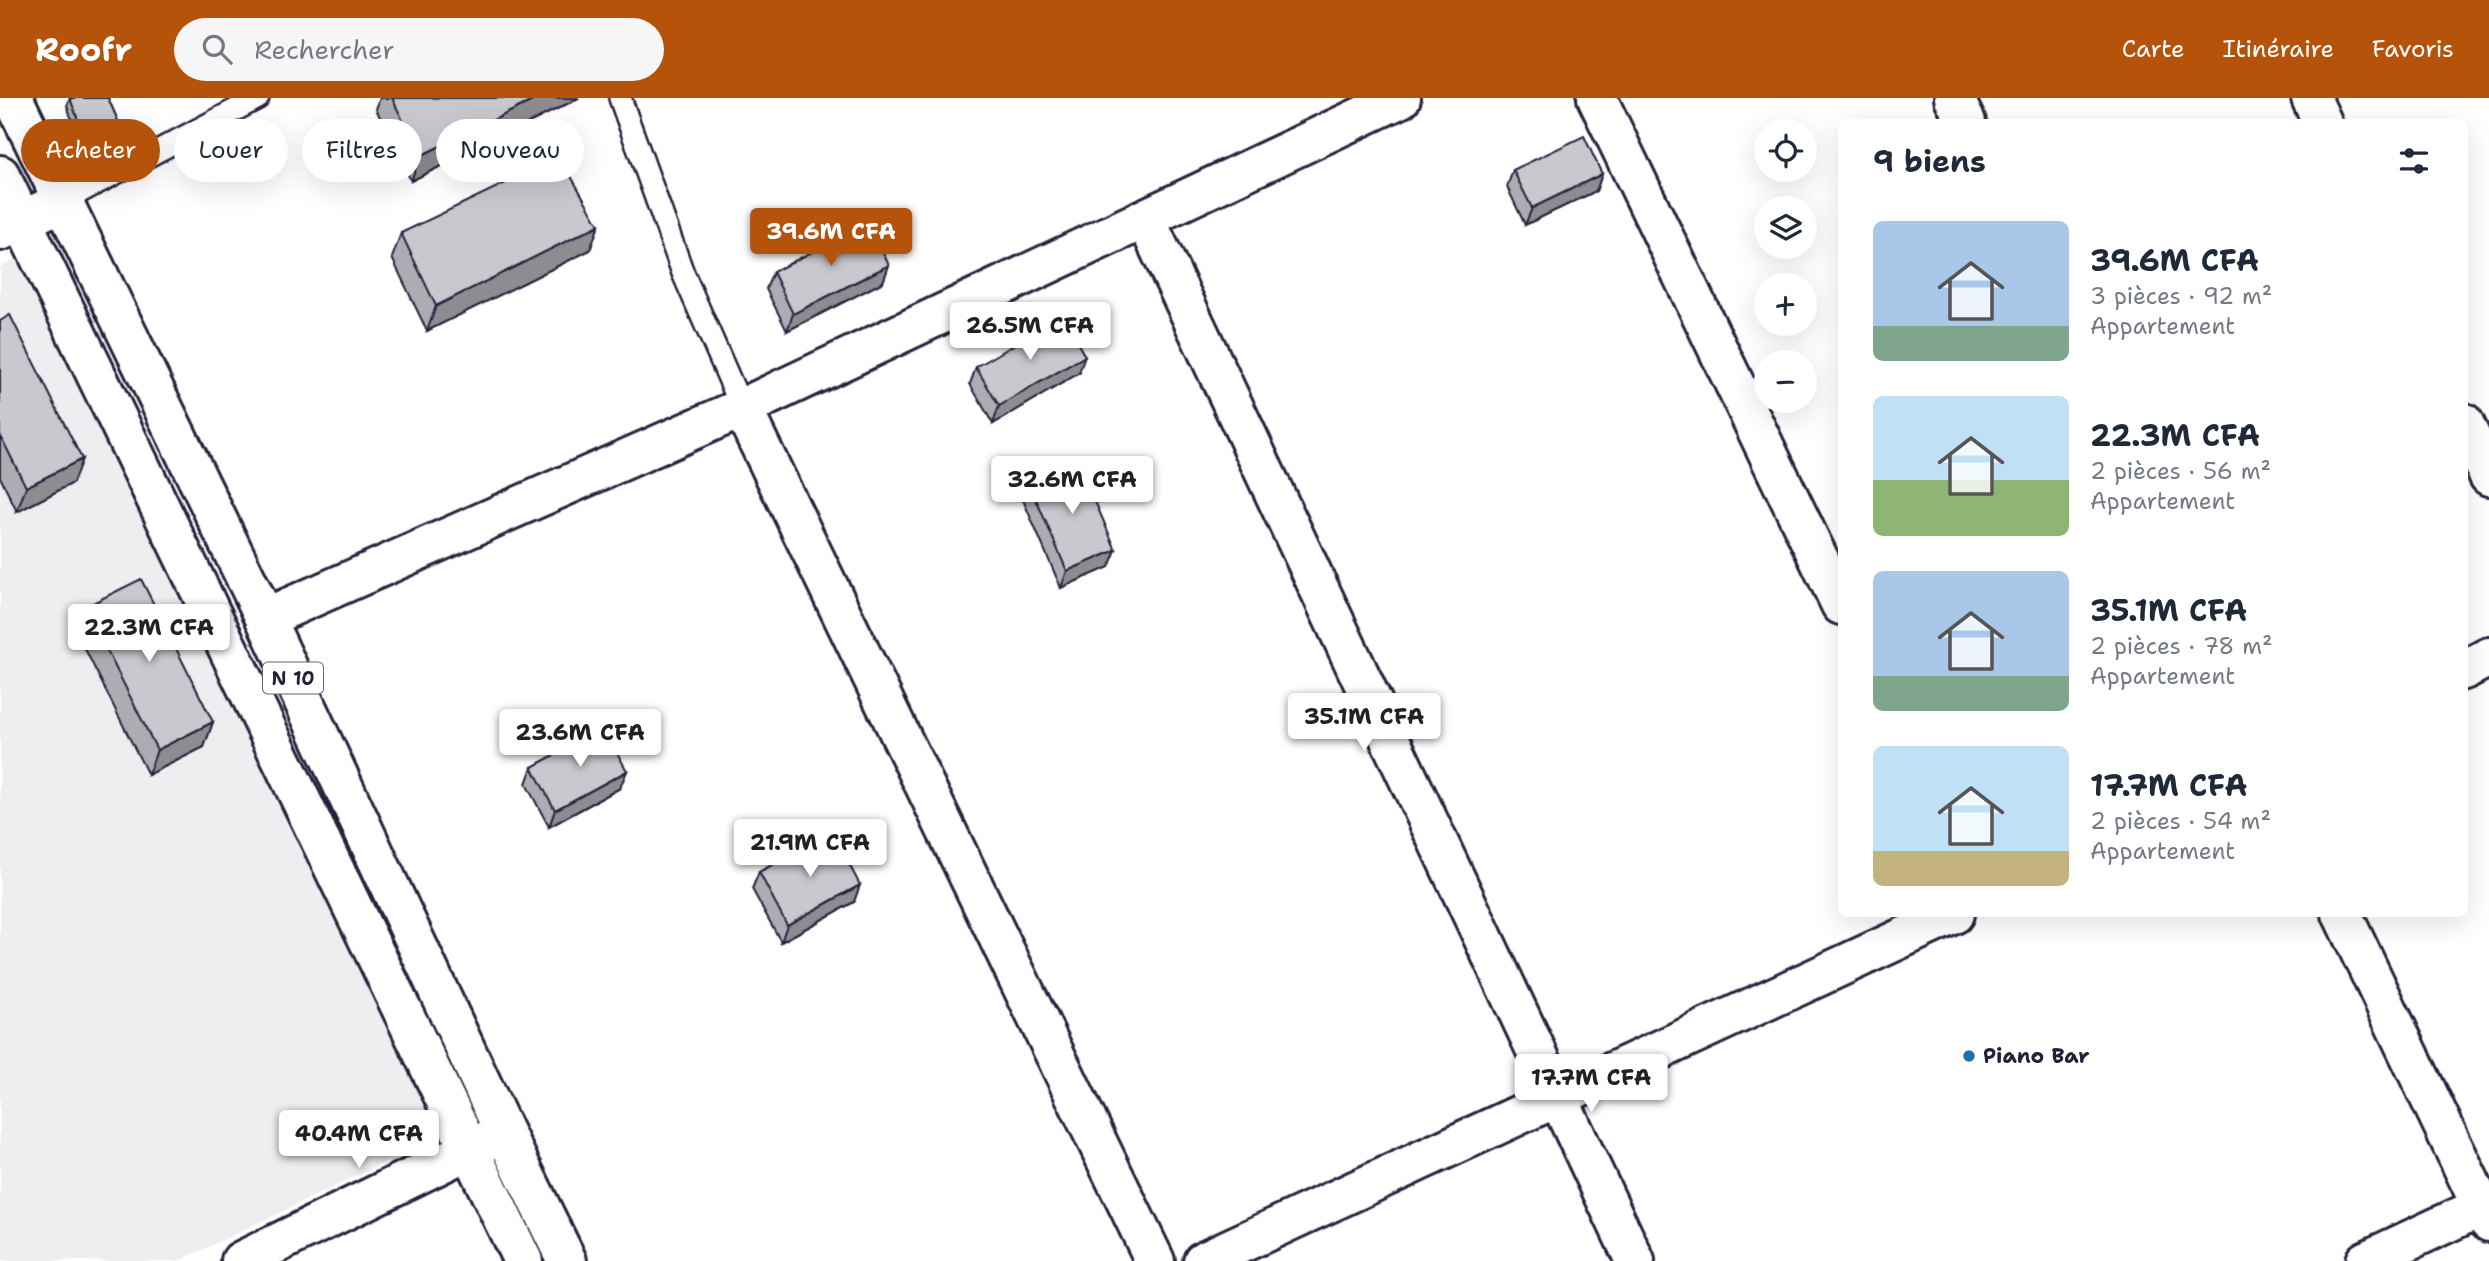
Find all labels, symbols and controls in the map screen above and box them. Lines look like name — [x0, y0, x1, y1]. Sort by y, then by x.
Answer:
search box — [174, 18, 664, 81]
text: Roofr — [35, 27, 132, 72]
icon: search — [198, 30, 236, 68]
text: Rechercher — [254, 32, 395, 67]
text: Carte — [2122, 33, 2185, 65]
text: Itinéraire — [2223, 33, 2334, 65]
text: Favoris — [2372, 33, 2454, 65]
chip: Acheter — [21, 119, 160, 182]
chip: Louer — [174, 119, 288, 182]
chip: Filtres — [302, 119, 422, 182]
chip: Nouveau — [436, 119, 584, 182]
map controls — [1754, 119, 1817, 413]
button: locate — [1754, 119, 1817, 182]
text: 9 biens — [1873, 141, 1986, 182]
icon: filters — [2395, 142, 2433, 180]
button: layers — [1754, 196, 1817, 259]
pin: 39.6M CFA — [751, 208, 911, 268]
text: 39.6M CFA — [766, 216, 896, 246]
text: 39.6M CFA — [2090, 240, 2259, 281]
icon: home — [1929, 249, 2013, 333]
button: + — [1754, 273, 1817, 336]
text: 3 pièces · 92 m² — [2090, 281, 2272, 311]
pin: 26.5M CFA — [950, 302, 1110, 362]
text: 26.5M CFA — [966, 310, 1094, 340]
text: Appartement — [2090, 311, 2235, 341]
button: − — [1754, 350, 1817, 413]
text: 22.3M CFA — [2090, 415, 2260, 456]
icon: home — [1929, 424, 2013, 508]
pin: 32.6M CFA — [992, 456, 1152, 516]
text: 2 pièces · 56 m² — [2090, 456, 2271, 486]
text: 32.6M CFA — [1007, 464, 1137, 494]
text: Appartement — [2090, 486, 2235, 516]
text: 35.1M CFA — [2090, 590, 2247, 631]
icon: home — [1929, 599, 2013, 683]
pin: 22.3M CFA — [69, 604, 229, 664]
text: 22.3M CFA — [84, 612, 214, 642]
text: 2 pièces · 78 m² — [2090, 631, 2273, 661]
text: Appartement — [2090, 661, 2235, 691]
road number: N 10 — [263, 663, 323, 694]
pin: 35.1M CFA — [1284, 694, 1444, 753]
text: 35.1M CFA — [1304, 701, 1424, 731]
pin: 23.6M CFA — [500, 710, 660, 769]
text: 23.6M CFA — [515, 717, 645, 747]
text: 17.7M CFA — [2090, 765, 2247, 806]
icon: home — [1929, 774, 2013, 858]
text: 2 pièces · 54 m² — [2090, 806, 2271, 836]
pin: 21.9M CFA — [730, 820, 890, 879]
text: 21.9M CFA — [750, 827, 870, 857]
text: Appartement — [2090, 836, 2235, 866]
place label: Piano Bar — [1983, 1042, 2090, 1070]
marker: Piano Bar — [1961, 1048, 1977, 1064]
pin: 17.7M CFA — [1511, 1054, 1671, 1114]
text: 17.7M CFA — [1531, 1062, 1651, 1092]
pin: 40.4M CFA — [279, 1110, 439, 1170]
text: 40.4M CFA — [295, 1118, 423, 1148]

